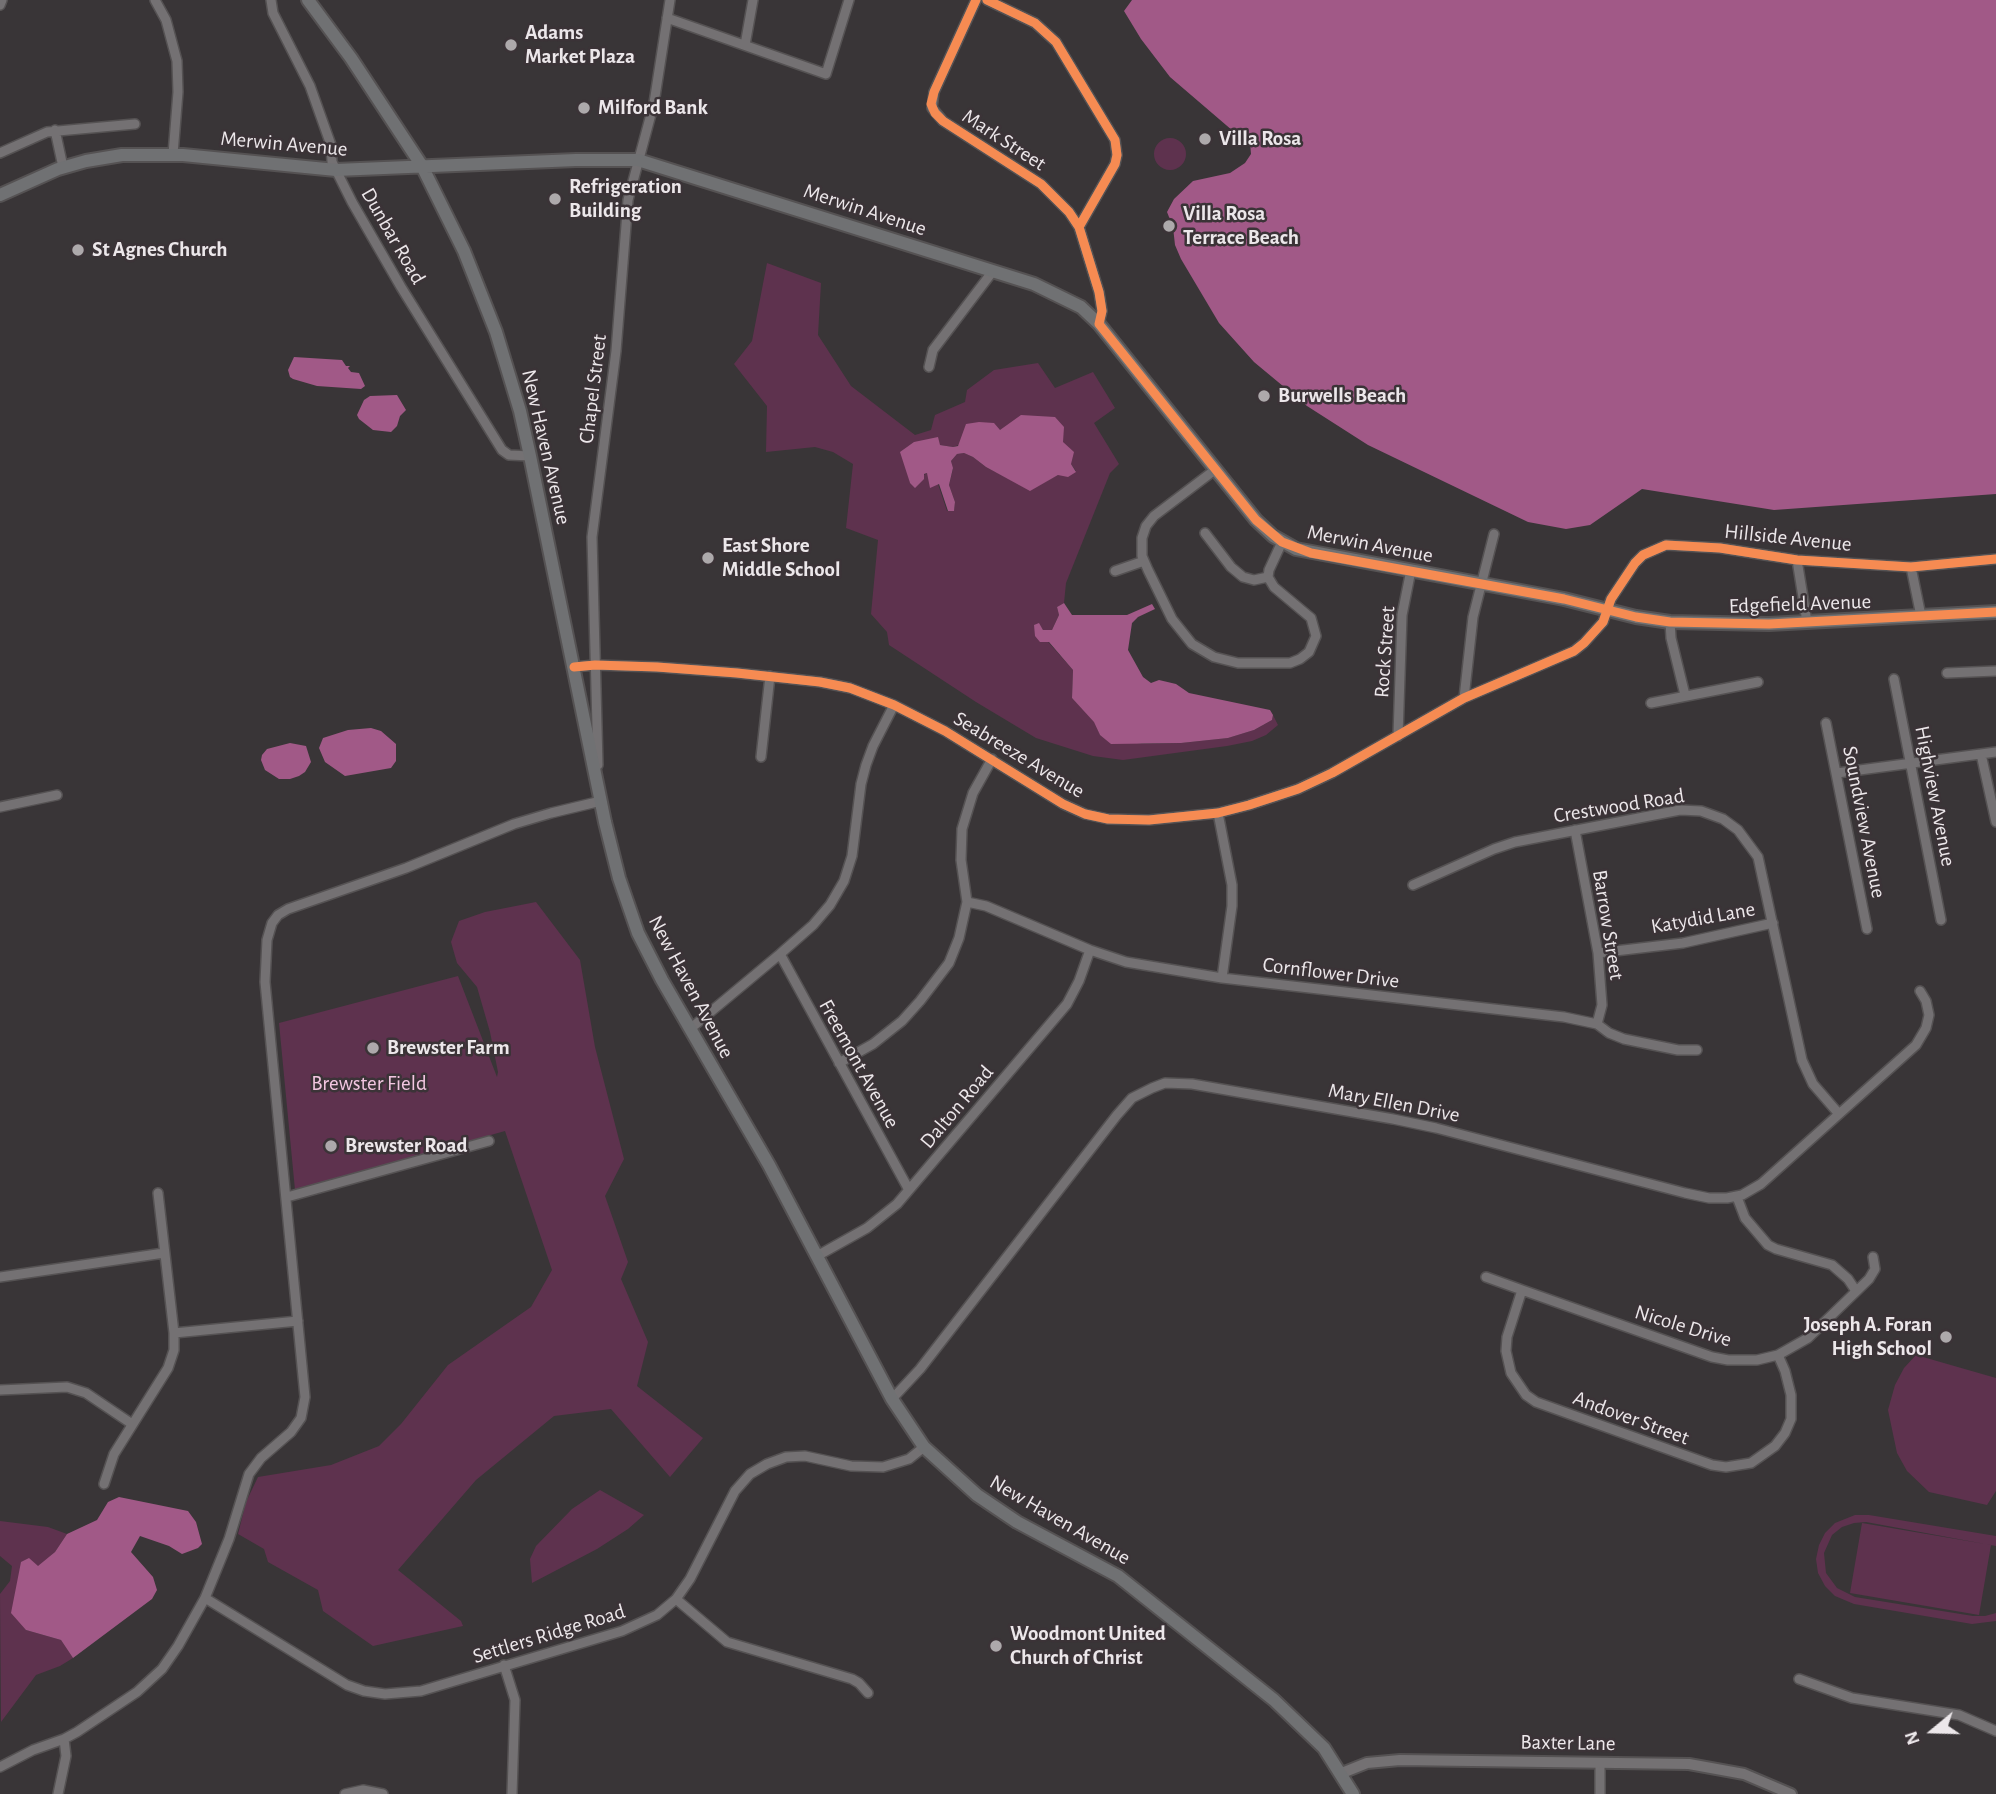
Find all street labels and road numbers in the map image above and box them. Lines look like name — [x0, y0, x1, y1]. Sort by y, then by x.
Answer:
street label: Mark Street — [957, 104, 1051, 176]
street label: Merwin Avenue — [219, 126, 349, 162]
street label: Merwin Avenue — [800, 178, 930, 242]
street label: Dunbar Road — [355, 183, 431, 289]
street label: Chapel Street — [574, 333, 612, 445]
street label: New Haven Avenue — [516, 367, 576, 527]
street label: Merwin Avenue — [1305, 519, 1435, 569]
street label: Hillside Avenue — [1723, 519, 1853, 557]
street label: Edgefield Avenue — [1728, 589, 1872, 619]
street label: Rock Street — [1369, 605, 1401, 699]
street label: Seabreeze Avenue — [949, 706, 1089, 804]
street label: Highview Avenue — [1909, 724, 1961, 868]
street label: Soundview Avenue — [1837, 744, 1891, 900]
street label: Crestwood Road — [1552, 783, 1686, 829]
street label: Barrow Street — [1587, 868, 1629, 982]
street label: Katydid Lane — [1649, 896, 1757, 940]
street label: New Haven Avenue — [643, 911, 739, 1063]
street label: Cornflower Drive — [1261, 952, 1401, 994]
street label: Freemont Avenue — [813, 995, 905, 1133]
street label: Dalton Road — [915, 1060, 999, 1154]
street label: Mary Ellen Drive — [1326, 1078, 1462, 1128]
street label: Nicole Drive — [1632, 1299, 1734, 1353]
street label: Andover Street — [1570, 1385, 1692, 1451]
street label: New Haven Avenue — [985, 1469, 1135, 1571]
street label: Settlers Ridge Road — [470, 1599, 628, 1669]
street label: Baxter Lane — [1520, 1730, 1616, 1756]

